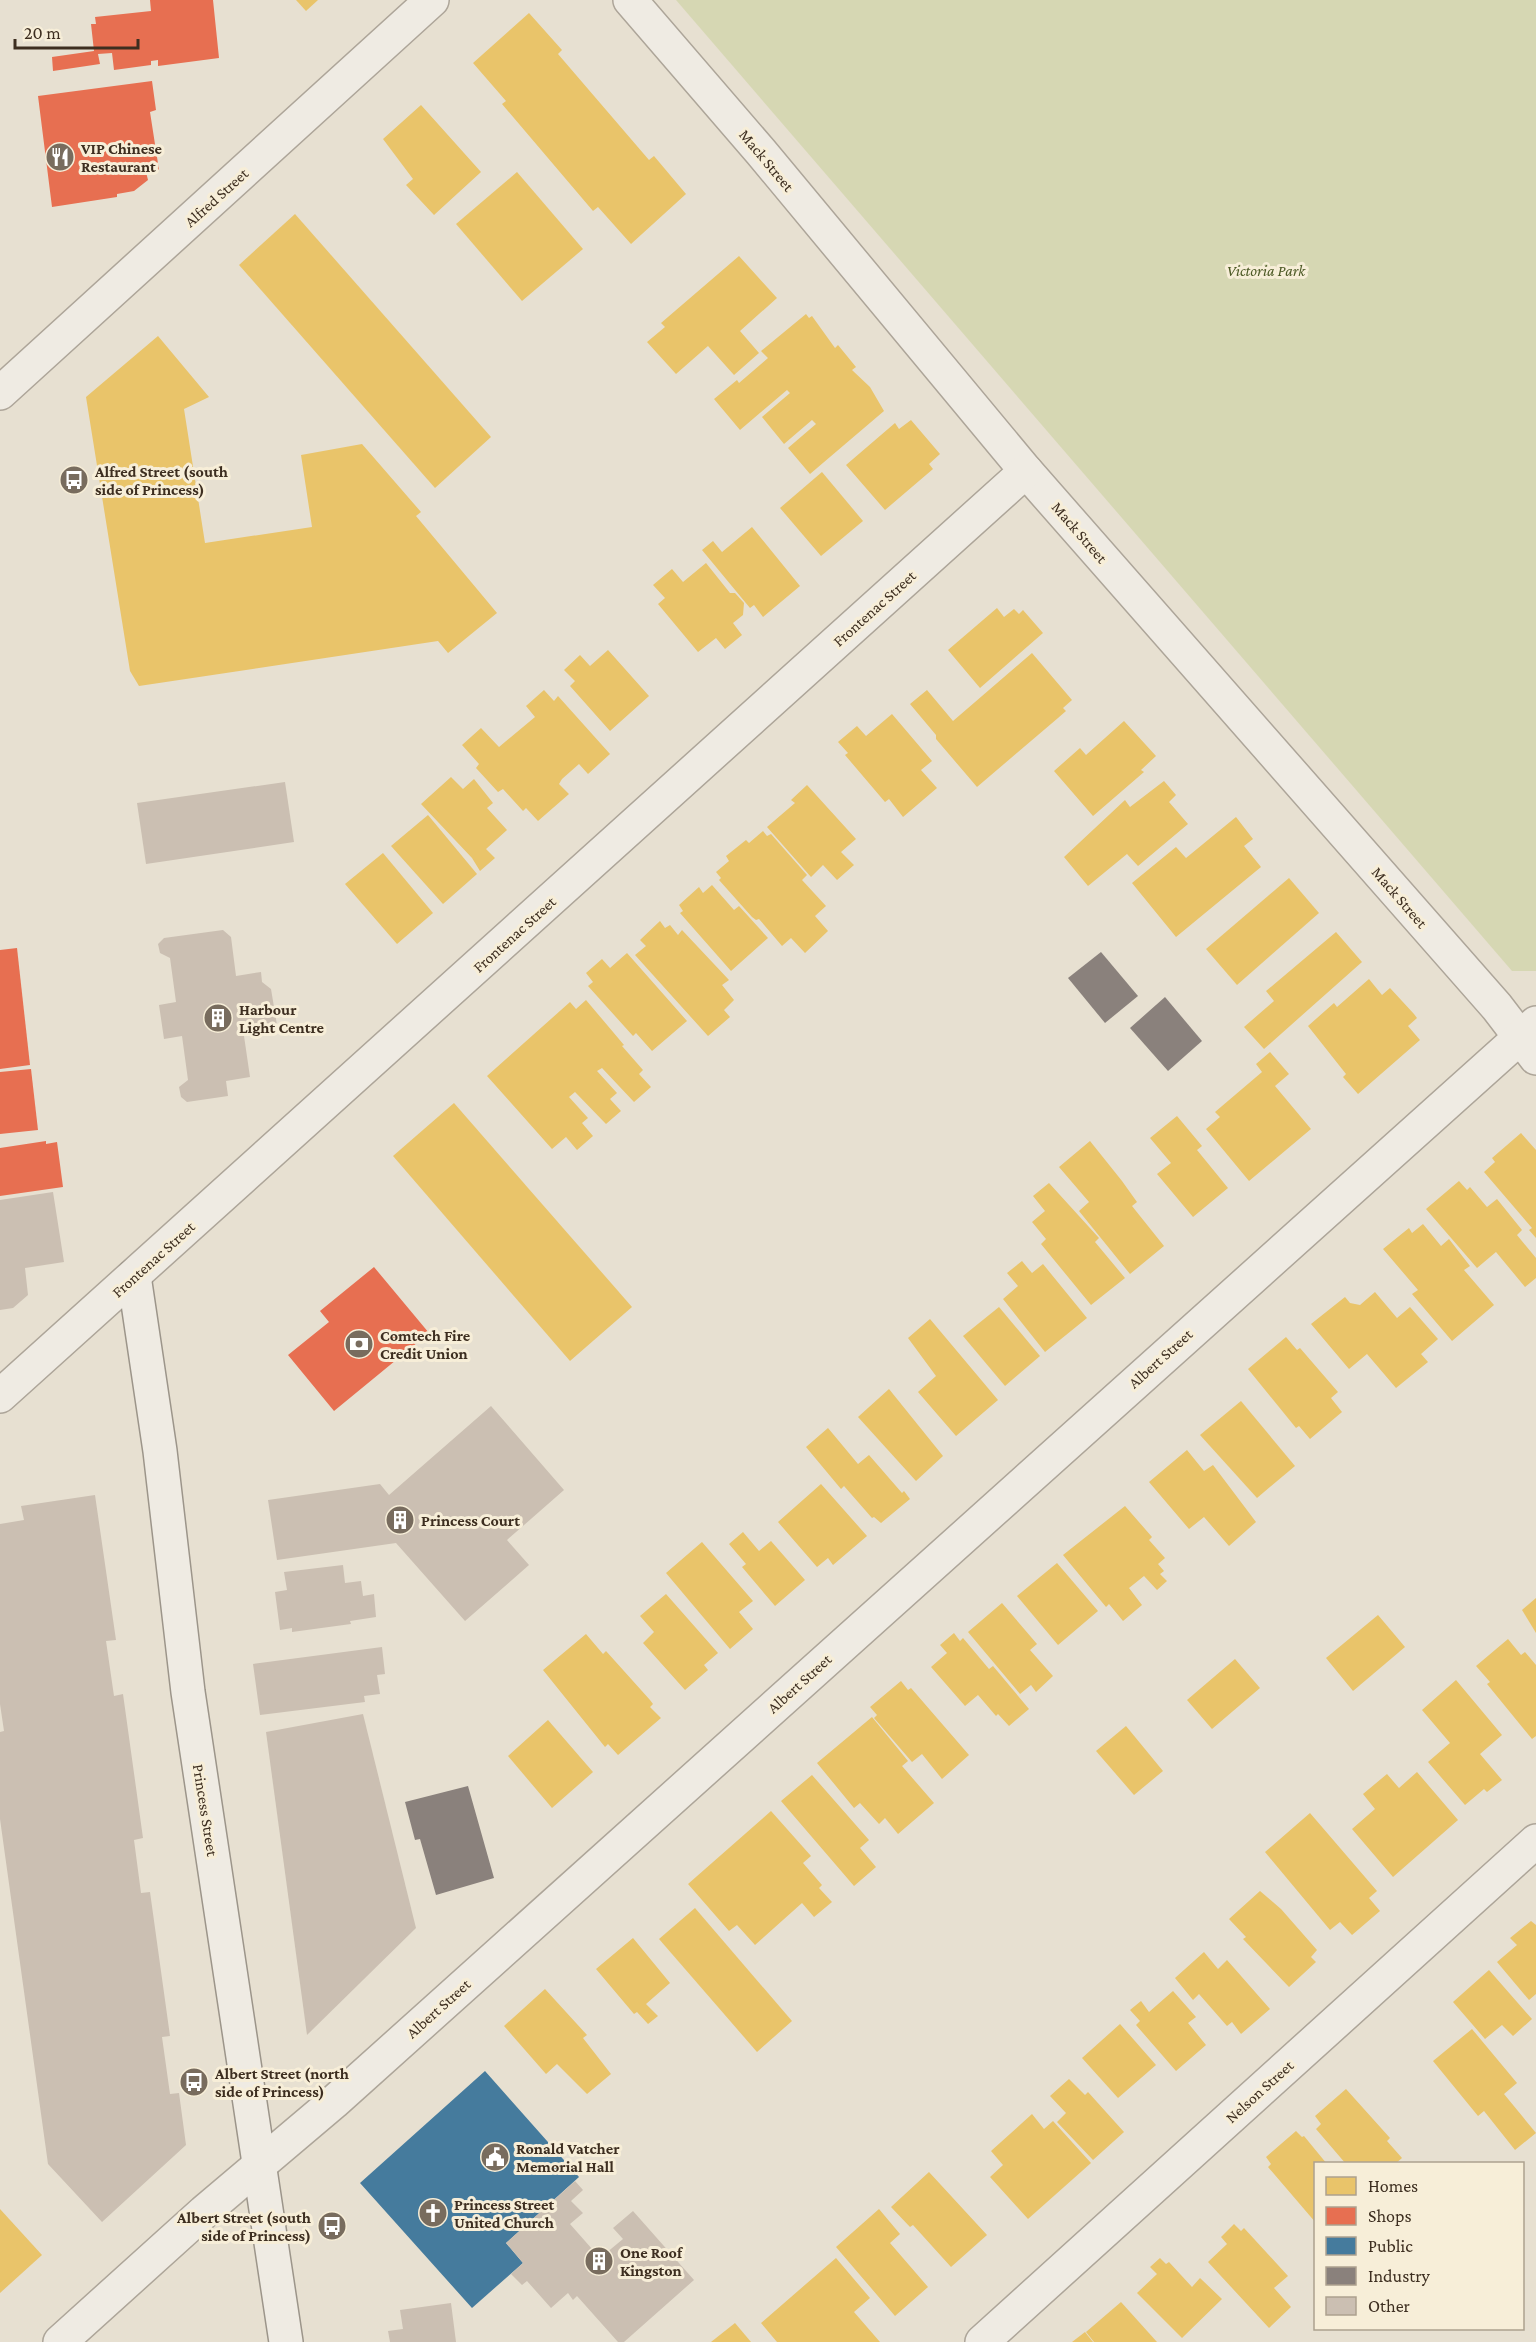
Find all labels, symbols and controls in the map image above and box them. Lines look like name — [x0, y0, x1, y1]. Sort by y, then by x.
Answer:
scale bar — [15, 12, 138, 50]
text: 20 m — [24, 23, 61, 43]
street label: Mack Street — [736, 126, 798, 195]
place label: VIP Chinese Restaurant — [80, 140, 163, 175]
restaurant icon: VIP Chinese Restaurant — [44, 141, 76, 173]
street label: Alfred Street — [181, 164, 252, 230]
park label: Victoria Park — [1227, 262, 1306, 279]
place label: Alfred Street (south side of Princess) — [94, 463, 228, 499]
bus stop icon: Alfred Street (south side of Princess) — [58, 464, 90, 496]
street label: Mack Street — [1048, 498, 1111, 567]
street label: Frontenac Street — [830, 566, 920, 650]
street label: Mack Street — [1368, 863, 1431, 932]
street label: Frontenac Street — [470, 892, 560, 976]
place label: Harbour Light Centre — [239, 1001, 324, 1036]
building icon: Harbour Light Centre — [202, 1002, 234, 1034]
street label: Frontenac Street — [109, 1217, 199, 1301]
street label: Albert Street — [1125, 1325, 1196, 1391]
place label: Comtech Fire Credit Union — [380, 1327, 471, 1362]
bank icon: Comtech Fire Credit Union — [343, 1328, 375, 1360]
building icon: Princess Court — [384, 1504, 416, 1536]
place label: Princess Court — [421, 1512, 520, 1529]
street label: Albert Street — [764, 1650, 835, 1716]
street label: Princess Street — [190, 1763, 221, 1858]
street label: Albert Street — [403, 1975, 474, 2041]
street label: Nelson Street — [1222, 2056, 1297, 2126]
place label: Albert Street (north side of Princess) — [214, 2065, 349, 2101]
bus stop icon: Albert Street (north side of Princess) — [178, 2066, 210, 2098]
place label: Ronald Vatcher Memorial Hall — [516, 2140, 620, 2175]
public building icon: Ronald Vatcher Memorial Hall — [479, 2141, 511, 2173]
legend — [1314, 2162, 1524, 2330]
text: Homes — [1368, 2176, 1418, 2196]
place label: Princess Street United Church — [454, 2196, 554, 2231]
church icon: Princess Street United Church — [417, 2197, 449, 2229]
text: Shops — [1368, 2206, 1412, 2226]
place label: Albert Street (south side of Princess) — [176, 2209, 311, 2245]
bus stop icon: Albert Street (south side of Princess) — [316, 2210, 348, 2242]
text: Public — [1368, 2236, 1413, 2256]
place label: One Roof Kingston — [620, 2244, 684, 2279]
building icon: One Roof Kingston — [583, 2245, 615, 2277]
text: Industry — [1368, 2266, 1431, 2286]
text: Other — [1368, 2296, 1411, 2316]

